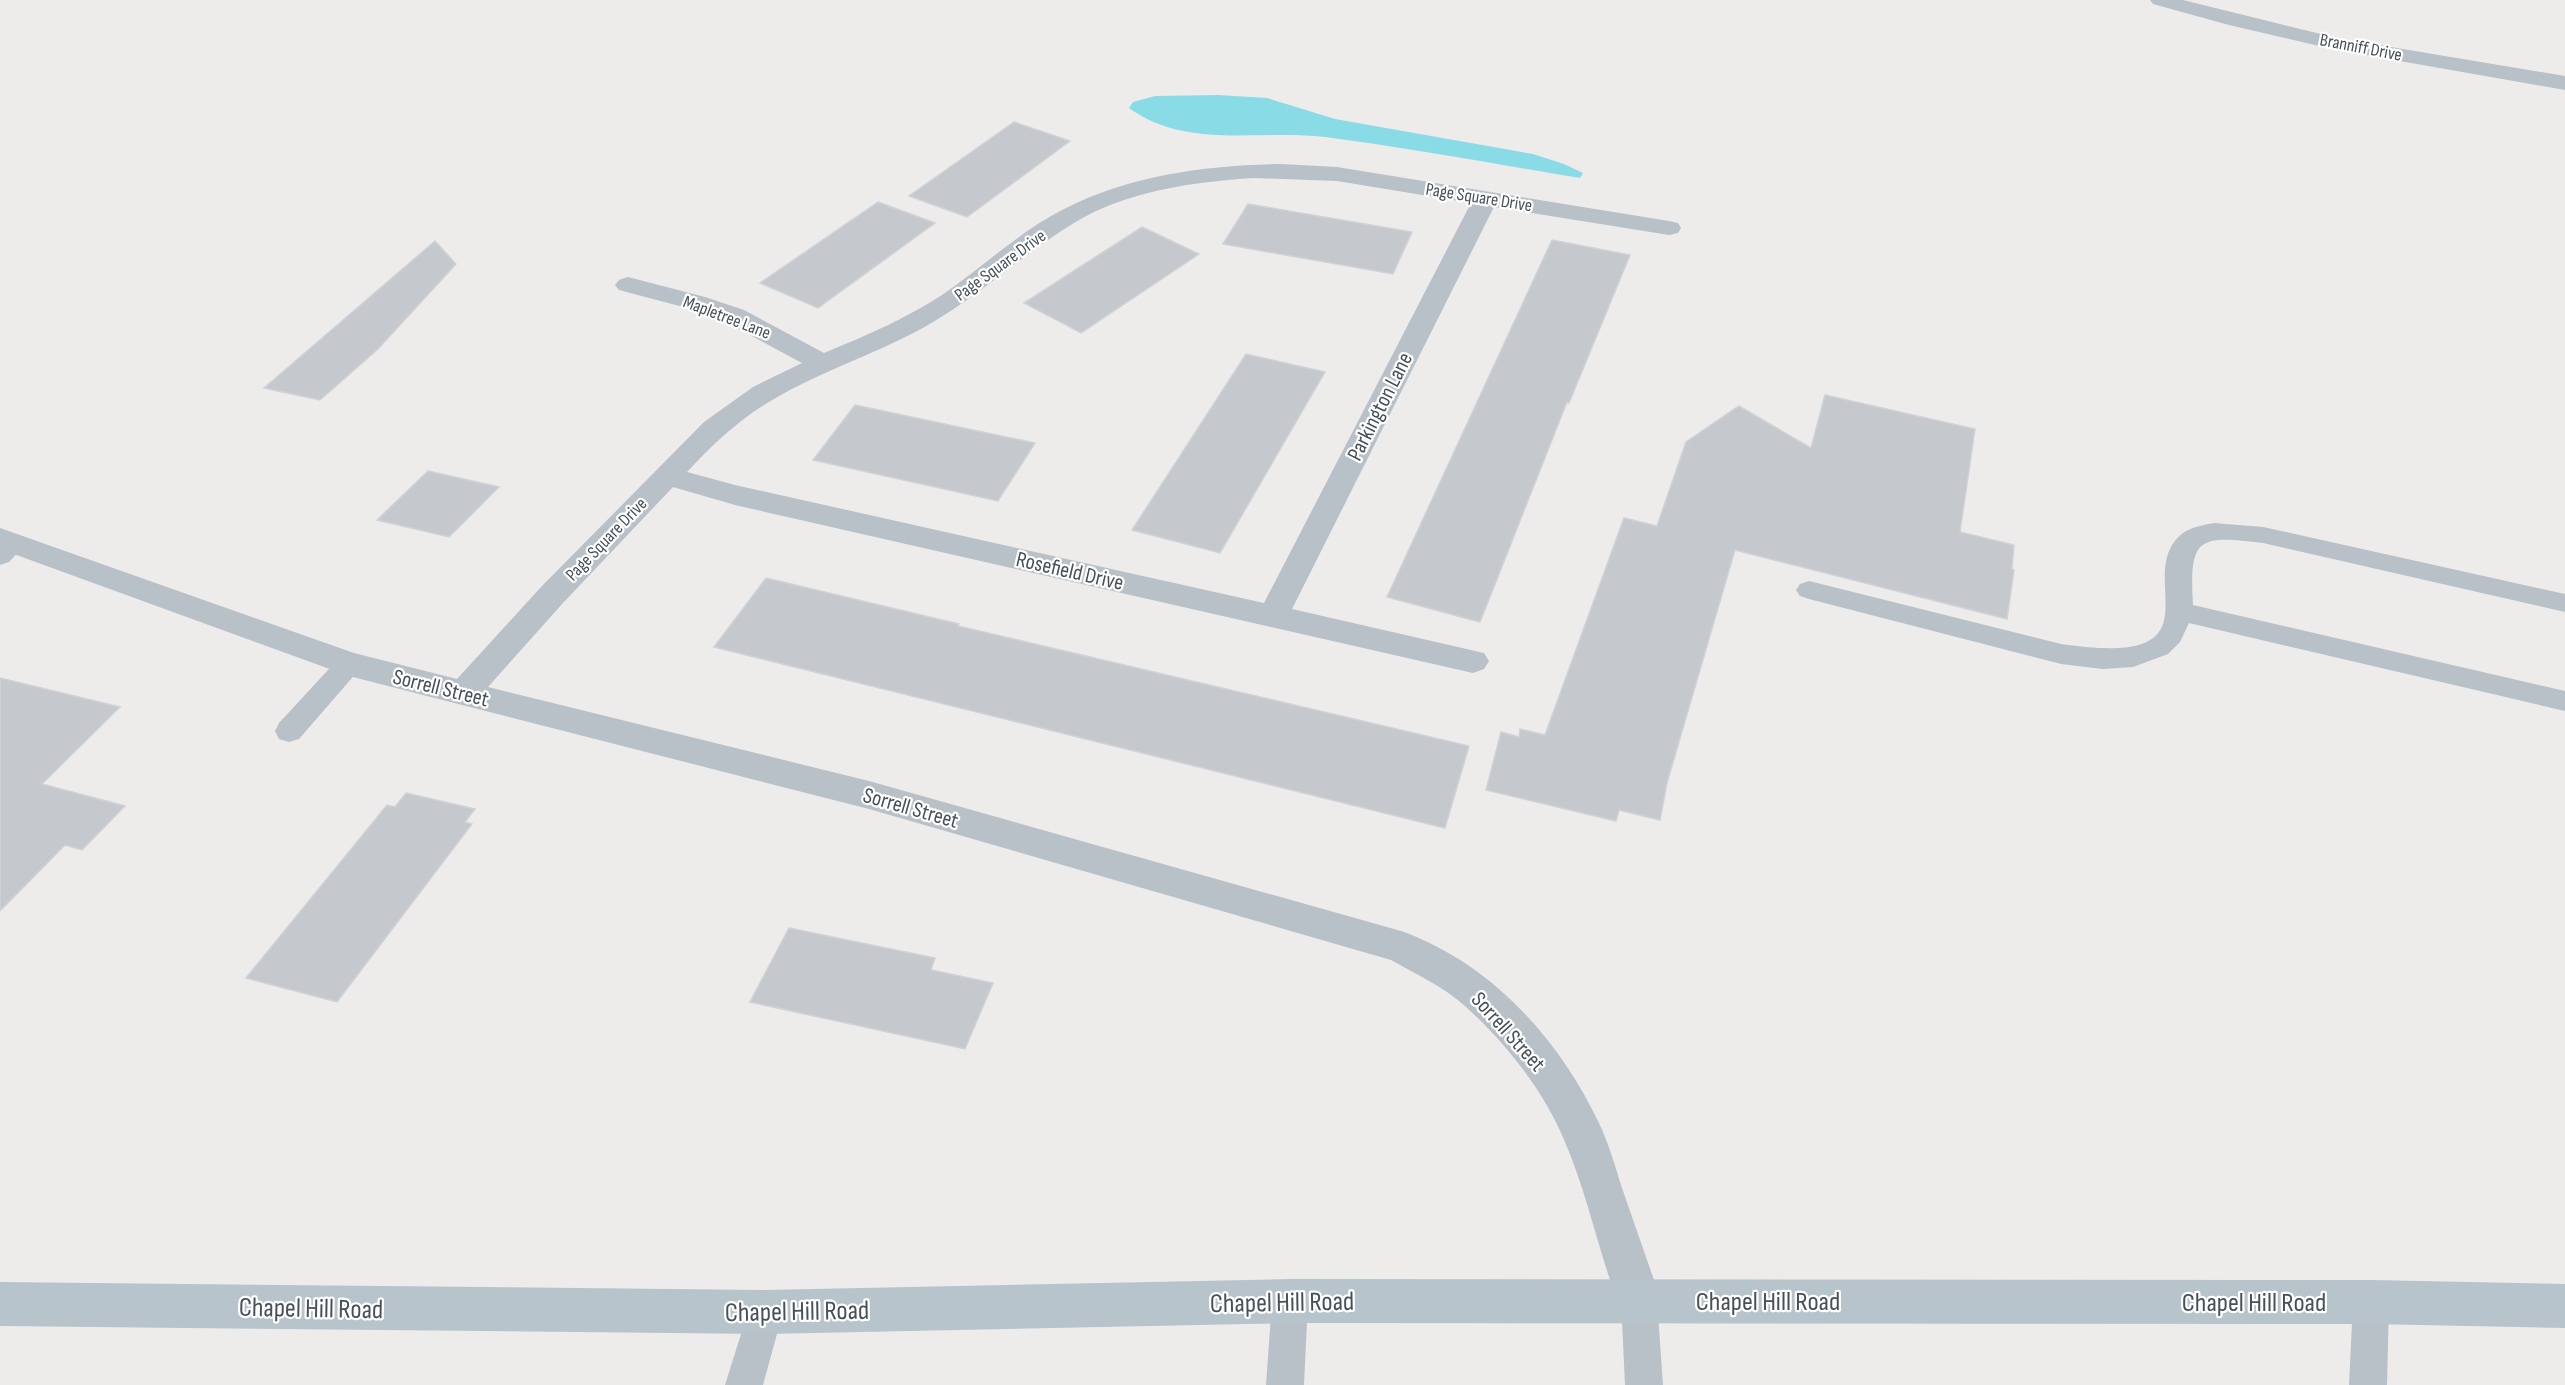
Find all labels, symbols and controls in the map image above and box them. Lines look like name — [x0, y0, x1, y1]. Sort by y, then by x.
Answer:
street label: Branniff Drive — [2318, 29, 2404, 66]
street label: Page Square Drive — [1424, 179, 1534, 216]
street label: Page Square Drive — [951, 225, 1050, 306]
street label: Mapletree Lane — [680, 291, 773, 344]
street label: Parkington Lane — [1342, 348, 1419, 465]
street label: Page Square Drive — [561, 493, 651, 585]
street label: Rosefield Drive — [1013, 546, 1126, 597]
street label: Sorrell Street — [390, 664, 492, 713]
street label: Sorrell Street — [860, 782, 962, 835]
street label: Sorrell Street — [1465, 987, 1551, 1078]
street label: Chapel Hill Road — [1210, 1286, 1355, 1320]
street label: Chapel Hill Road — [1696, 1286, 1840, 1318]
street label: Chapel Hill Road — [2182, 1287, 2326, 1319]
street label: Chapel Hill Road — [238, 1292, 383, 1326]
street label: Chapel Hill Road — [725, 1295, 870, 1329]

